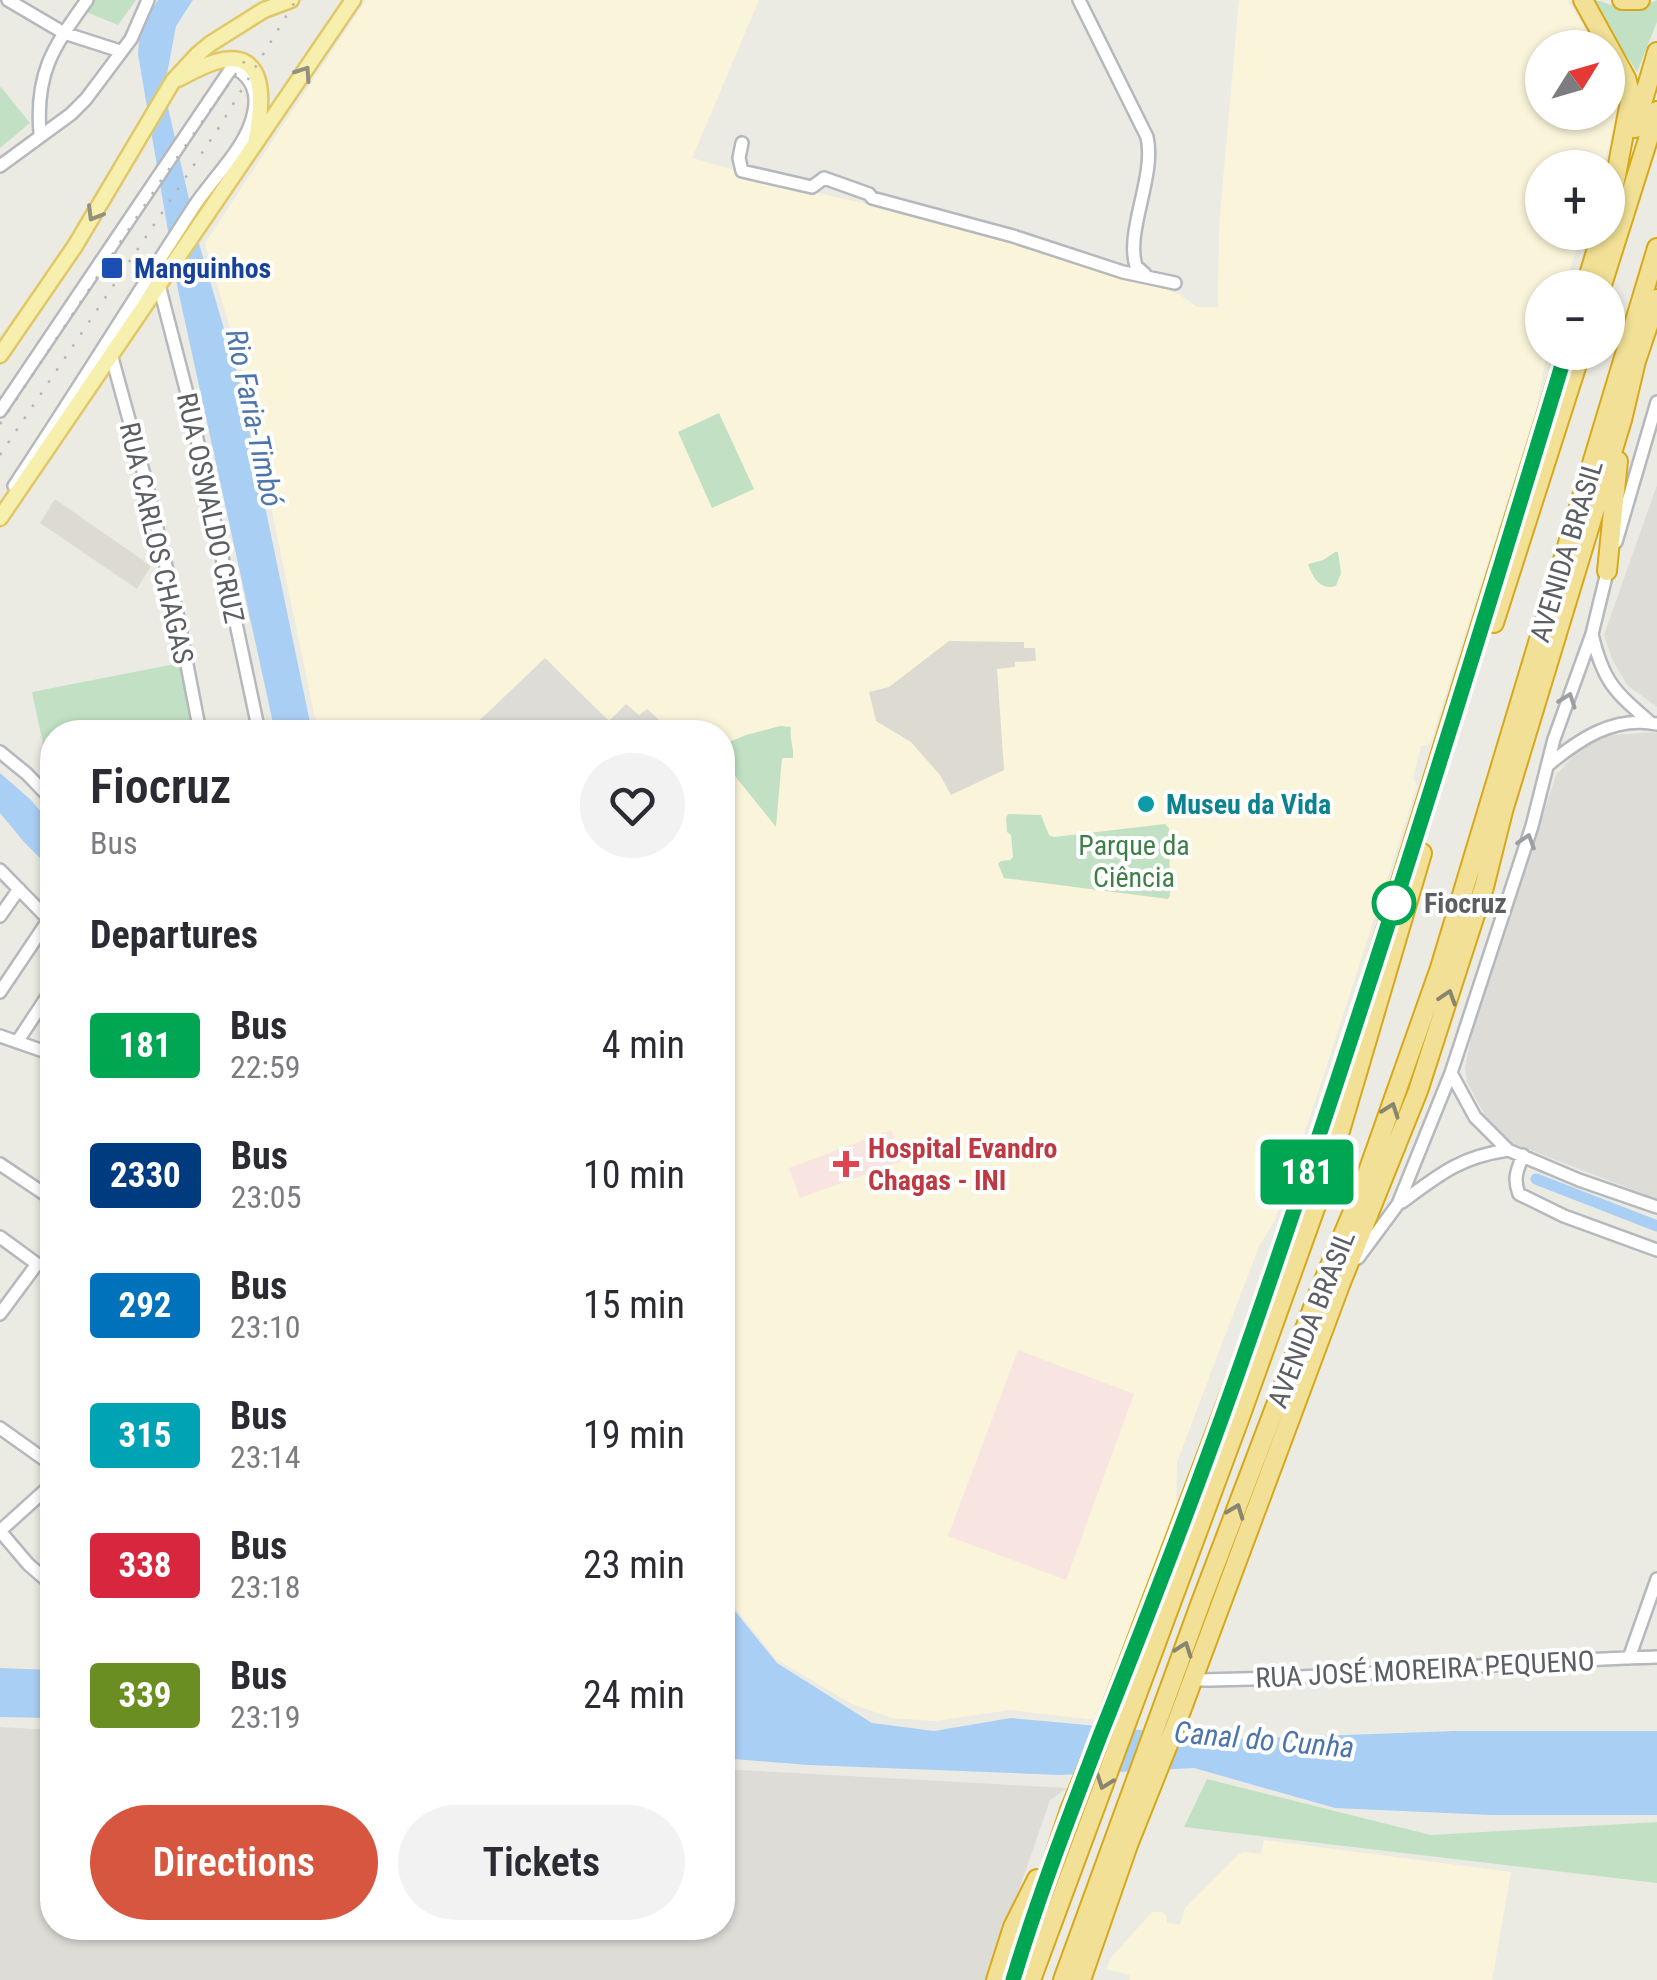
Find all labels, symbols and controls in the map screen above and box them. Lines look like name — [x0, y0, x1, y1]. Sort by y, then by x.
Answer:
north arrow — [1525, 30, 1625, 130]
map controls — [1525, 30, 1625, 370]
one-way arrow — [292, 65, 310, 84]
button: + — [1525, 150, 1625, 250]
one-way arrow — [87, 203, 106, 221]
place label: Manguinhos — [134, 252, 271, 285]
marker: Manguinhos — [99, 255, 125, 281]
button: − — [1525, 270, 1625, 370]
water label: Rio Faria-Timbó — [219, 326, 290, 510]
street label: RUA OSWALDO CRUZ — [170, 390, 251, 626]
street label: RUA CARLOS CHAGAS — [113, 419, 200, 667]
street label: AVENIDA BRASIL — [1523, 456, 1610, 646]
one-way arrow — [1556, 692, 1577, 709]
button: heart — [580, 753, 685, 858]
text: Fiocruz — [90, 758, 231, 815]
place label: Museu da Vida — [1166, 788, 1331, 821]
marker: Museu da Vida — [1135, 793, 1157, 815]
text: Bus — [90, 824, 138, 862]
park label: Parque da Ciência — [1078, 829, 1190, 894]
one-way arrow — [1515, 833, 1535, 850]
marker: Fiocruz — [1373, 882, 1415, 924]
place label: Fiocruz — [1424, 887, 1507, 920]
text: Departures — [90, 913, 258, 957]
one-way arrow — [1437, 989, 1457, 1006]
text: Bus — [230, 1004, 287, 1048]
text: 4 min — [602, 1023, 685, 1067]
text: 181 — [118, 1025, 172, 1066]
text: 22:59 — [230, 1048, 301, 1086]
one-way arrow — [1379, 1102, 1400, 1119]
place label: Hospital Evandro Chagas - INI — [868, 1132, 1057, 1197]
text: Bus — [231, 1134, 288, 1178]
line badge: 181 — [1250, 1140, 1364, 1204]
marker: Hospital Evandro Chagas - INI — [833, 1151, 859, 1177]
text: 181 — [1280, 1152, 1334, 1193]
text: 10 min — [583, 1153, 685, 1197]
text: 2330 — [110, 1155, 181, 1196]
text: 23:05 — [231, 1178, 301, 1216]
street label: AVENIDA BRASIL — [1261, 1226, 1362, 1413]
text: Bus — [230, 1264, 287, 1308]
text: 15 min — [583, 1283, 685, 1327]
text: 292 — [118, 1285, 172, 1326]
text: 23:10 — [230, 1308, 301, 1346]
text: Bus — [230, 1394, 287, 1438]
text: 19 min — [583, 1413, 685, 1457]
text: 315 — [118, 1415, 172, 1456]
text: 23:14 — [230, 1438, 301, 1476]
one-way arrow — [1224, 1503, 1244, 1521]
text: Bus — [230, 1524, 287, 1568]
text: 23 min — [583, 1543, 685, 1587]
text: 338 — [118, 1545, 172, 1586]
text: 23:18 — [230, 1568, 301, 1606]
one-way arrow — [1173, 1641, 1193, 1658]
street label: RUA JOSÉ MOREIRA PEQUENO — [1255, 1644, 1595, 1695]
text: Bus — [230, 1654, 287, 1698]
text: 24 min — [583, 1673, 685, 1717]
text: 339 — [118, 1675, 172, 1716]
text: 23:19 — [230, 1698, 301, 1736]
water label: Canal do Cunha — [1173, 1714, 1355, 1765]
one-way arrow — [1095, 1773, 1116, 1790]
button: Directions — [90, 1805, 378, 1920]
button: Tickets — [398, 1805, 685, 1920]

